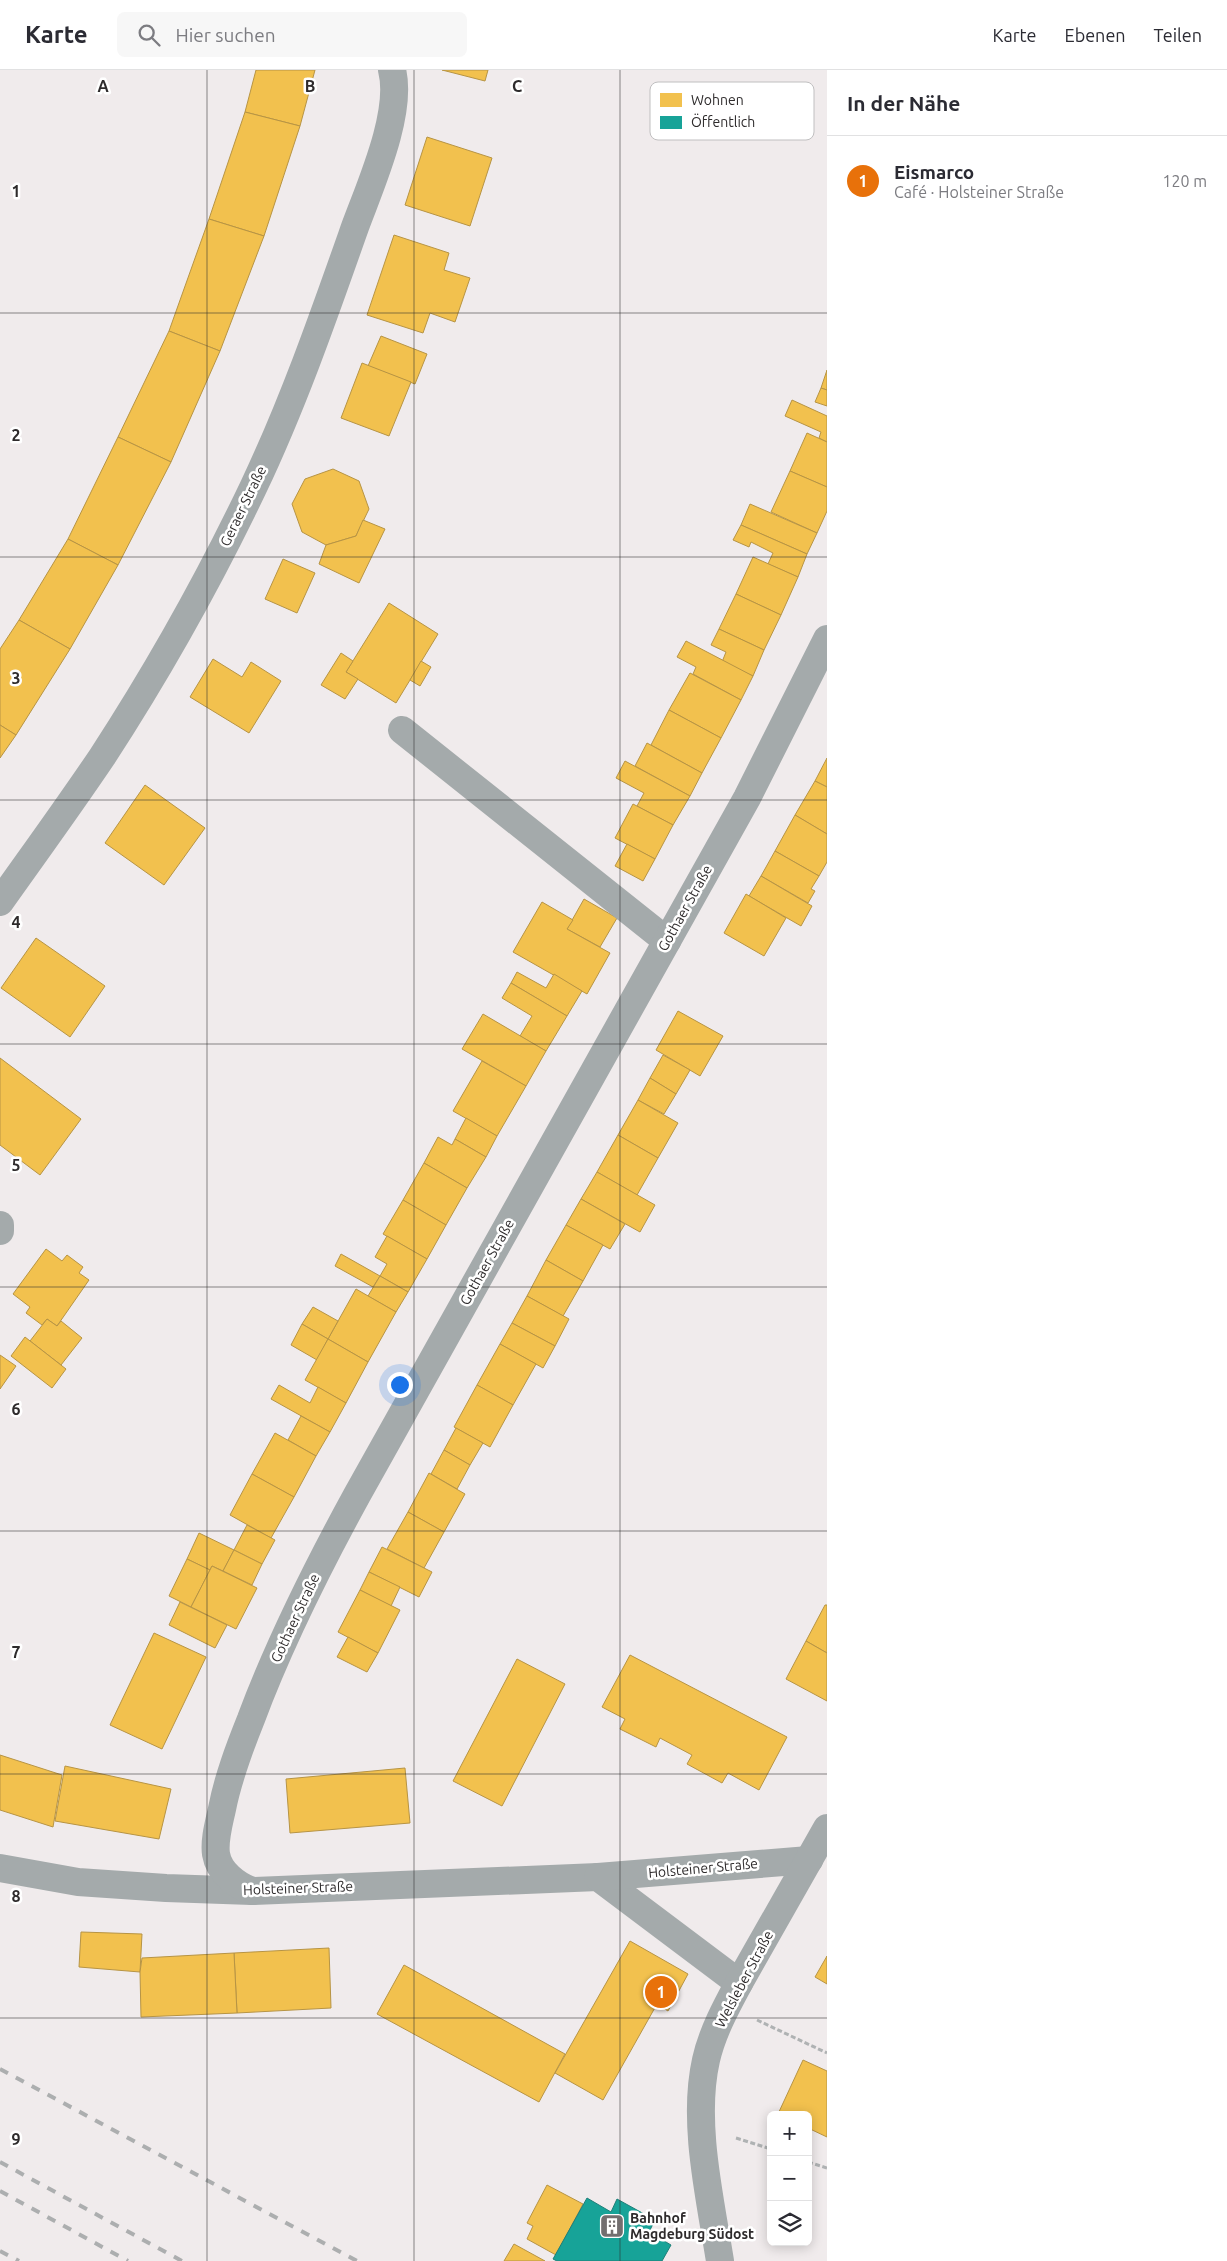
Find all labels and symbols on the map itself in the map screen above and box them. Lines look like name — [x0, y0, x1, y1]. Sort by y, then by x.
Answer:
text: A — [97, 77, 109, 95]
text: B — [305, 77, 315, 95]
text: C — [512, 77, 522, 95]
legend — [650, 82, 814, 140]
text: Wohnen — [691, 92, 744, 108]
text: Öffentlich — [691, 113, 755, 130]
text: 1 — [11, 182, 21, 200]
text: 2 — [11, 426, 21, 444]
street label: Geraer Straße — [217, 463, 269, 549]
text: 3 — [11, 669, 21, 687]
street label: Gothaer Straße — [655, 862, 715, 954]
text: 4 — [11, 913, 21, 931]
text: 5 — [11, 1156, 21, 1174]
street label: Gothaer Straße — [457, 1216, 517, 1308]
your location — [387, 1372, 413, 1398]
text: 6 — [11, 1400, 21, 1418]
street label: Gothaer Straße — [267, 1571, 323, 1665]
text: 7 — [11, 1643, 21, 1661]
street label: Holsteiner Straße — [647, 1855, 759, 1881]
street label: Holsteiner Straße — [243, 1878, 353, 1898]
text: 8 — [11, 1887, 21, 1905]
street label: Welsleber Straße — [712, 1928, 776, 2030]
pin: 1 — [645, 1973, 677, 2011]
text: 9 — [11, 2130, 21, 2148]
place label: Bahnhof Magdeburg Südost — [630, 2210, 754, 2242]
building icon: Bahnhof Magdeburg Südost — [599, 2213, 625, 2239]

